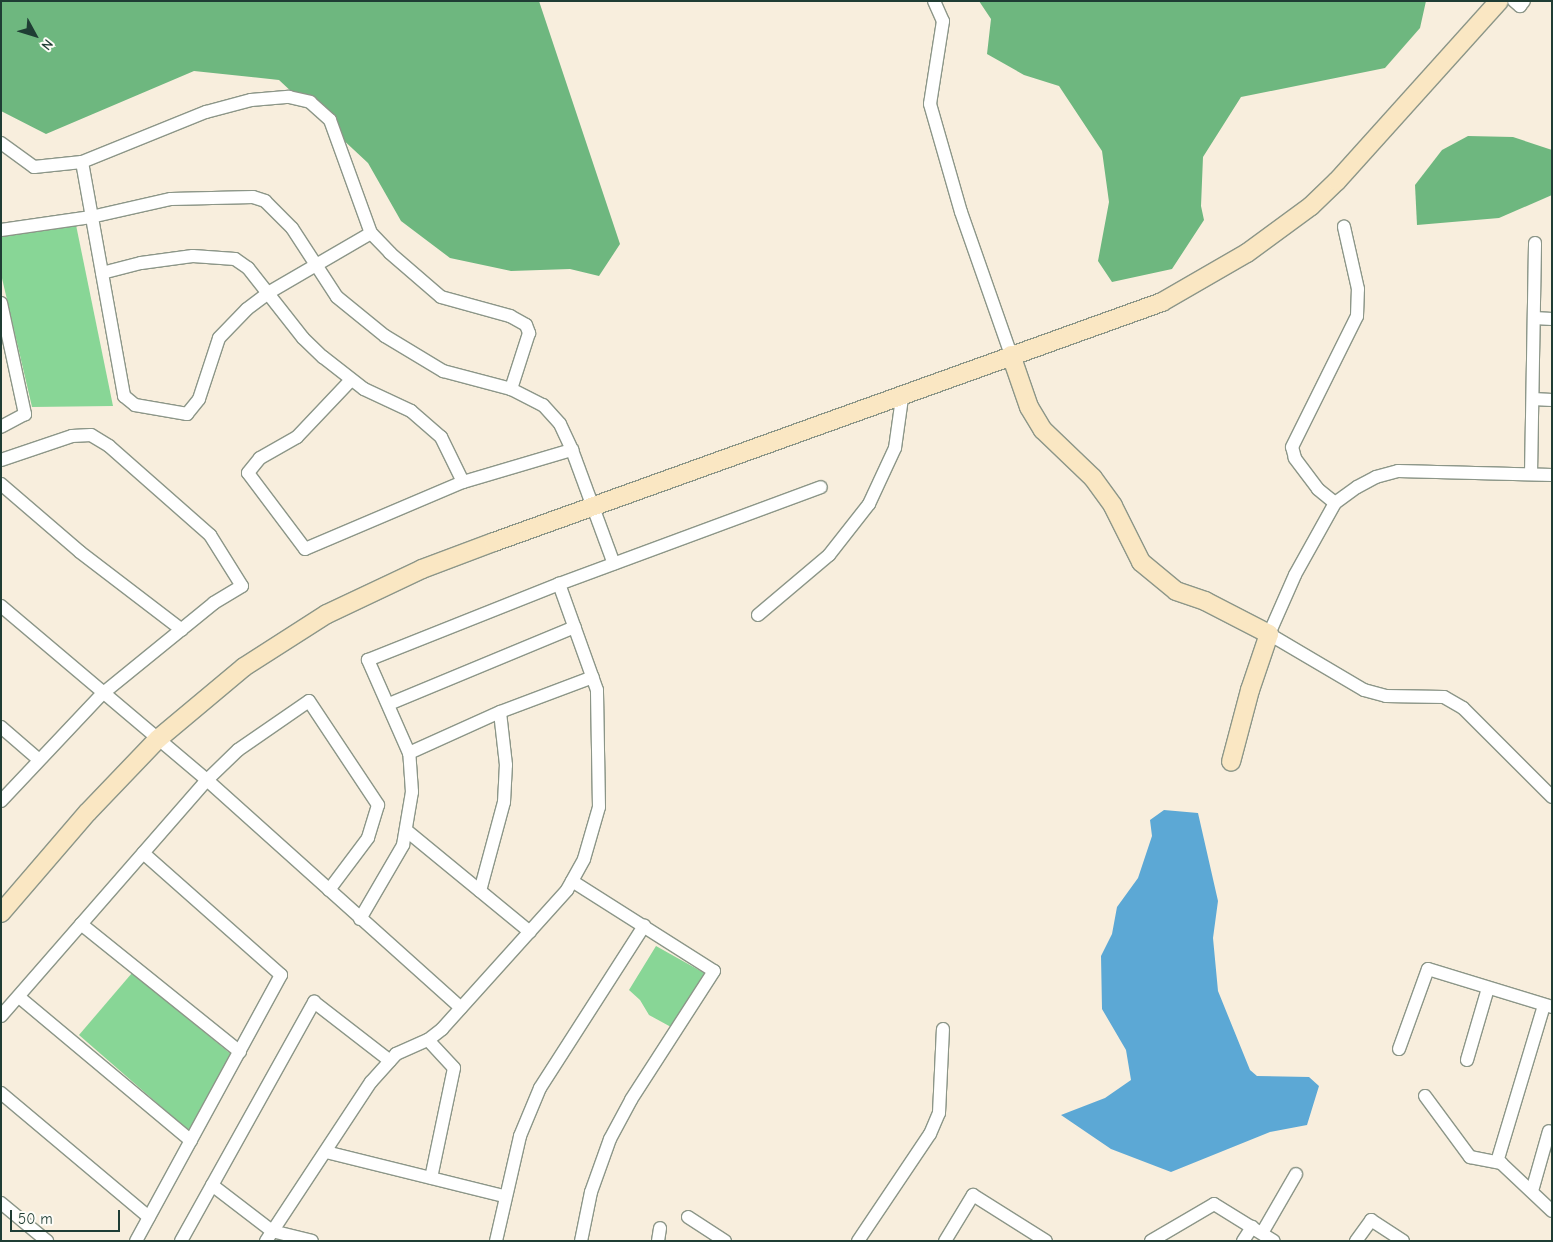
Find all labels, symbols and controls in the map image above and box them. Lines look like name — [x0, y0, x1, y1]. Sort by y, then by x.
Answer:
north arrow — [10, 10, 60, 60]
text: N — [38, 36, 57, 54]
scale bar — [12, 1200, 122, 1232]
text: 50 m — [18, 1210, 53, 1228]

